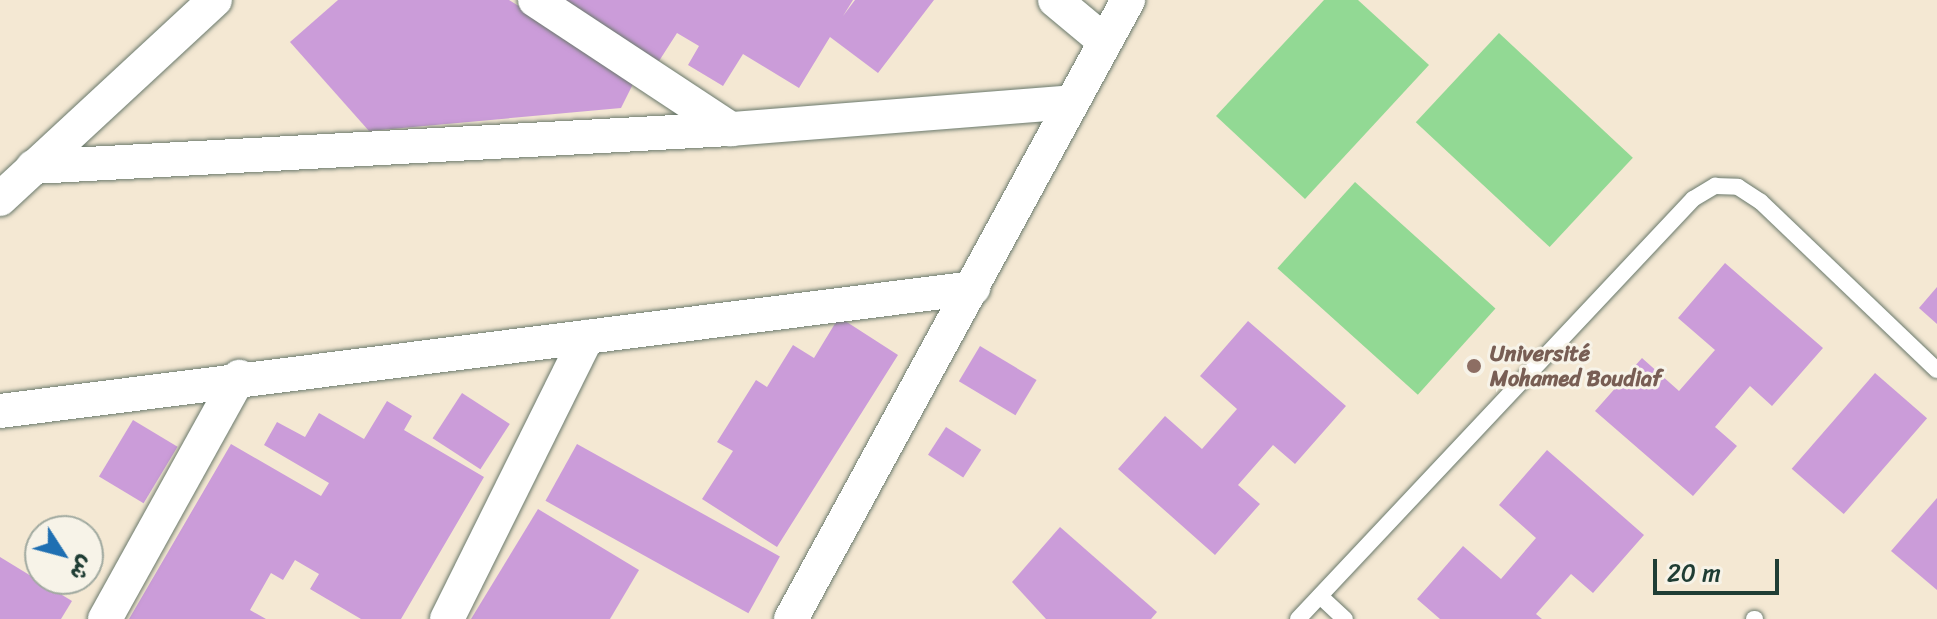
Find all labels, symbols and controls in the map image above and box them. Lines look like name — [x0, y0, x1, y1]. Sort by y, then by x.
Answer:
place label: Université Mohamed Boudiaf — [1490, 340, 1662, 392]
marker: Université Mohamed Boudiaf — [1465, 357, 1483, 375]
north arrow — [24, 515, 104, 595]
scale bar — [1657, 543, 1783, 593]
text: ش — [59, 547, 105, 589]
text: 20 m — [1667, 552, 1721, 594]

